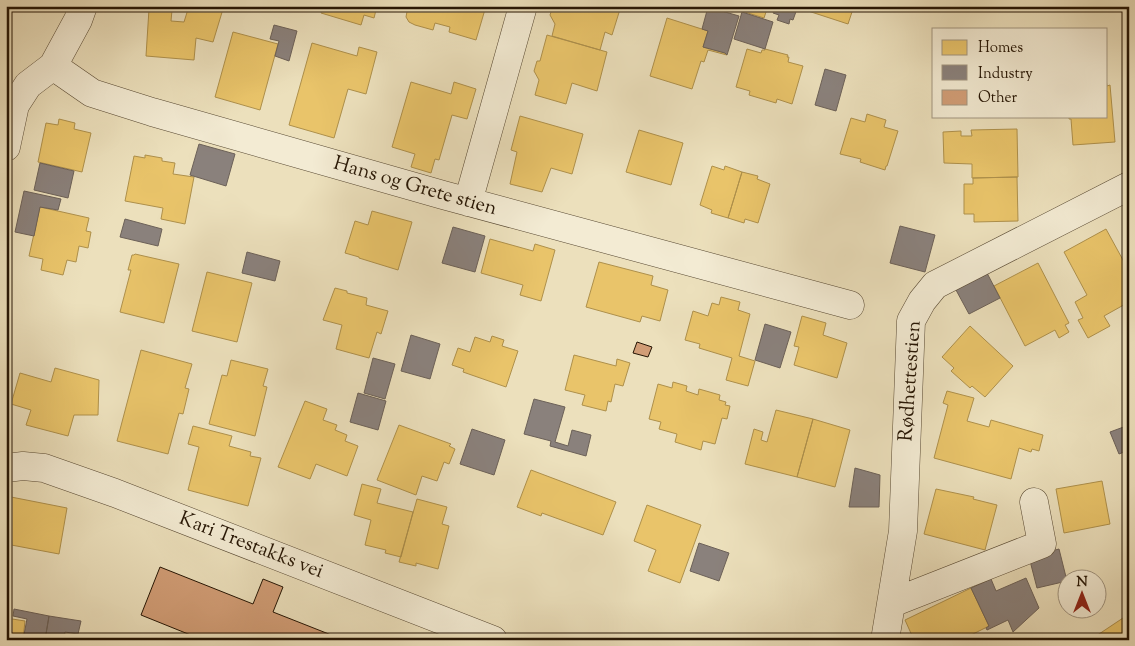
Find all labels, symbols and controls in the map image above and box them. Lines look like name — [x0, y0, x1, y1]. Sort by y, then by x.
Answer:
legend — [932, 28, 1108, 118]
text: Homes — [978, 38, 1023, 59]
text: Industry — [978, 64, 1033, 85]
text: Other — [978, 88, 1018, 109]
street label: Hans og Grete stien — [330, 150, 500, 224]
street label: Rødhettestien — [892, 319, 930, 442]
street label: Kari Trestakks vei — [175, 505, 328, 587]
north arrow — [1058, 568, 1108, 618]
text: N — [1076, 573, 1088, 593]

